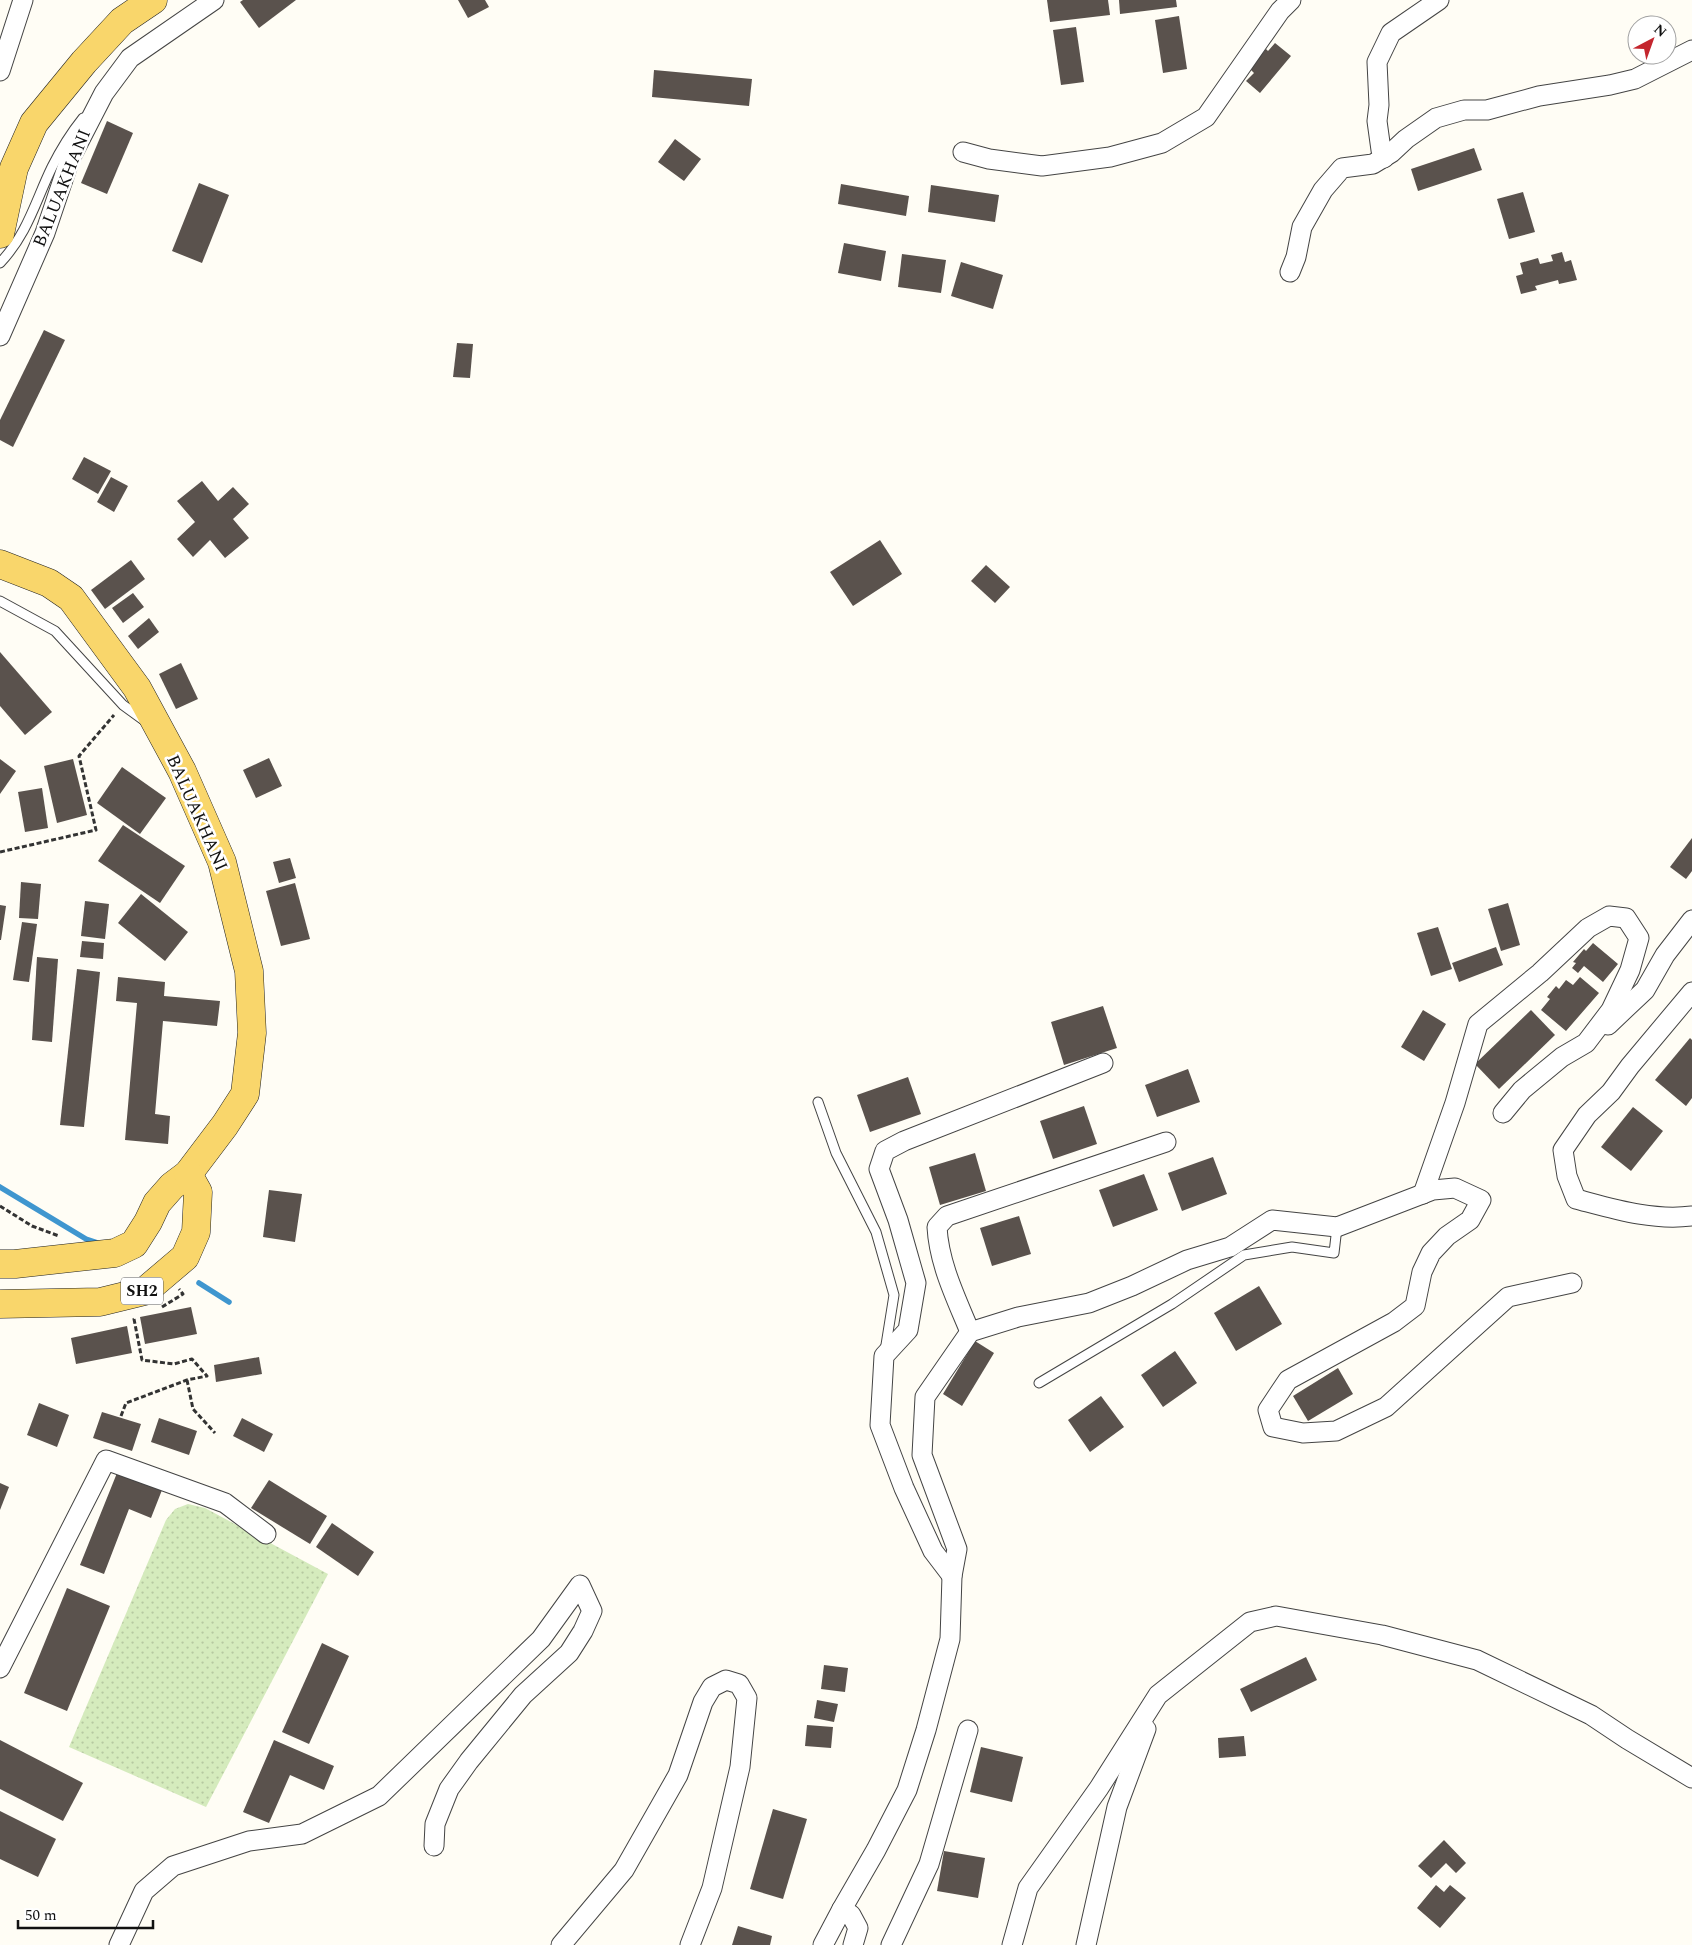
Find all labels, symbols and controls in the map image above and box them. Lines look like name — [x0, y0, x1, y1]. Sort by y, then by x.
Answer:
north arrow — [1627, 15, 1677, 65]
text: N — [1649, 19, 1671, 42]
street label: BALUAKHANI — [26, 125, 98, 251]
street label: BALUAKHANI — [159, 750, 235, 876]
road number: SH2 — [121, 1278, 163, 1304]
scale bar — [18, 1898, 152, 1930]
text: 50 m — [25, 1904, 57, 1927]

